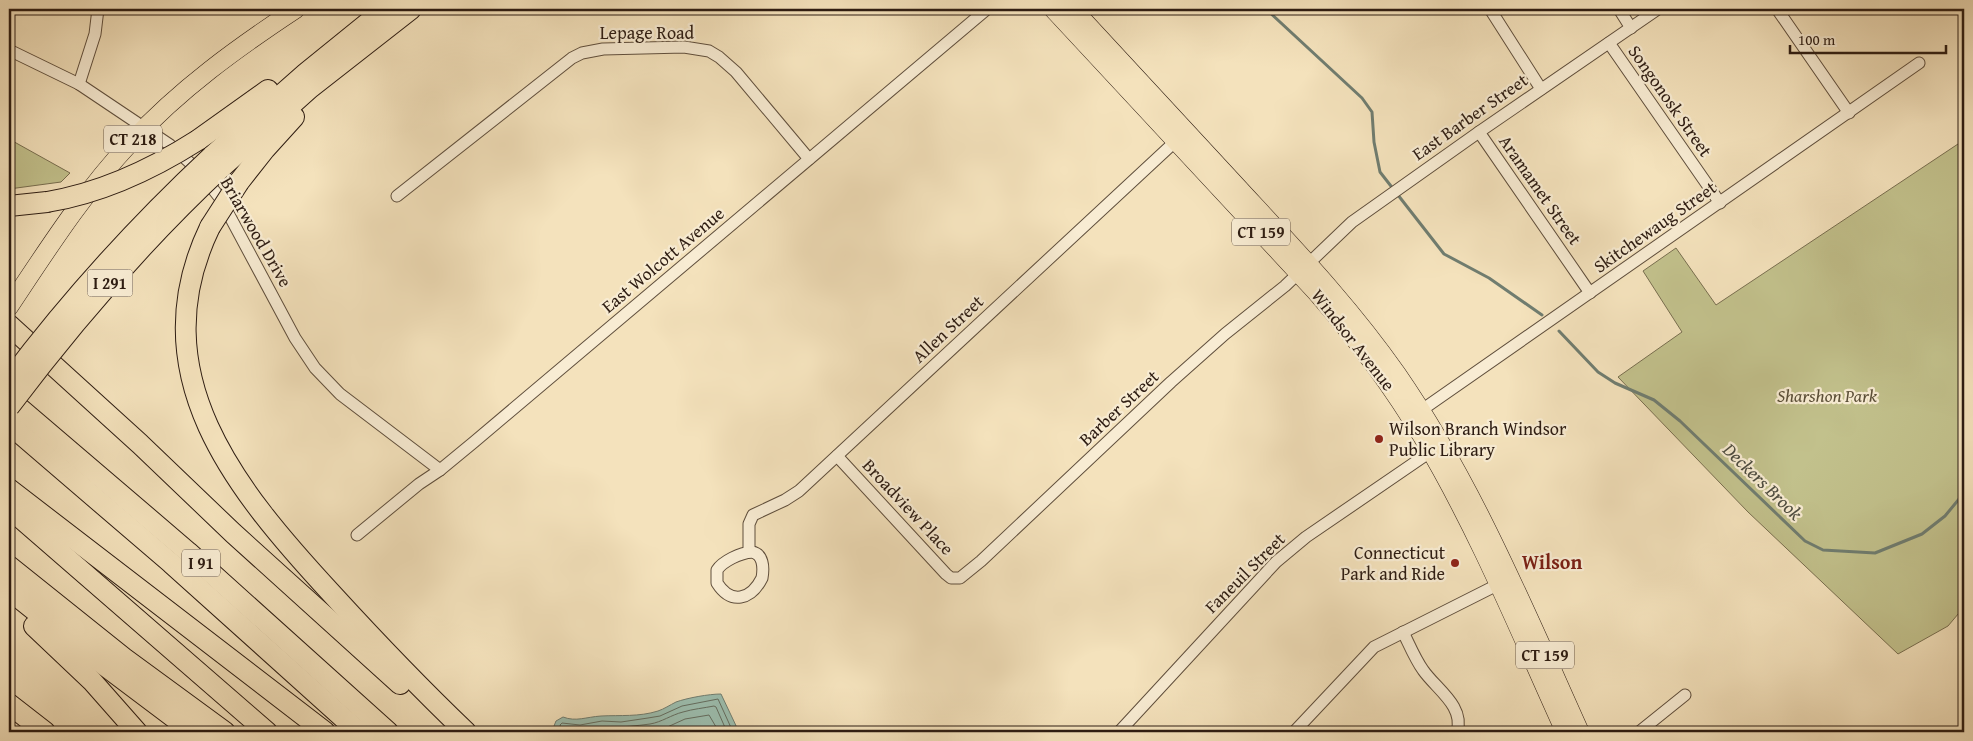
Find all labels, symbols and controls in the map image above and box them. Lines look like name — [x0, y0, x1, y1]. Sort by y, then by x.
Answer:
street label: Lepage Road — [600, 19, 695, 46]
scale bar — [1790, 22, 1947, 54]
text: 100 m — [1798, 29, 1836, 50]
street label: Songonosk Street — [1622, 39, 1719, 163]
street label: East Barber Street — [1406, 66, 1534, 167]
road number: CT 218 — [104, 126, 162, 152]
street label: Aramamet Street — [1492, 129, 1589, 251]
street label: Briarwood Drive — [214, 172, 299, 292]
street label: Skitchewaug Street — [1588, 174, 1722, 279]
street label: East Wolcott Avenue — [595, 200, 730, 319]
road number: CT 159 — [1232, 218, 1290, 246]
road number: I 291 — [88, 270, 132, 296]
street label: Windsor Avenue — [1305, 283, 1402, 397]
street label: Allen Street — [906, 288, 990, 369]
street label: Barber Street — [1073, 363, 1165, 452]
park label: Sharshon Park — [1777, 382, 1878, 409]
place label: Wilson Branch Windsor Public Library — [1389, 415, 1567, 463]
marker: Wilson Branch Windsor Public Library — [1373, 433, 1385, 445]
water label: Deckers Brook — [1716, 435, 1809, 526]
street label: Broadview Place — [856, 452, 960, 561]
street label: Faneuil Street — [1198, 526, 1292, 619]
place label: Connecticut Park and Ride — [1341, 539, 1446, 587]
district label: Wilson — [1522, 547, 1582, 576]
road number: I 91 — [182, 550, 220, 576]
marker: Connecticut Park and Ride — [1449, 557, 1461, 569]
road number: CT 159 — [1516, 642, 1574, 668]

